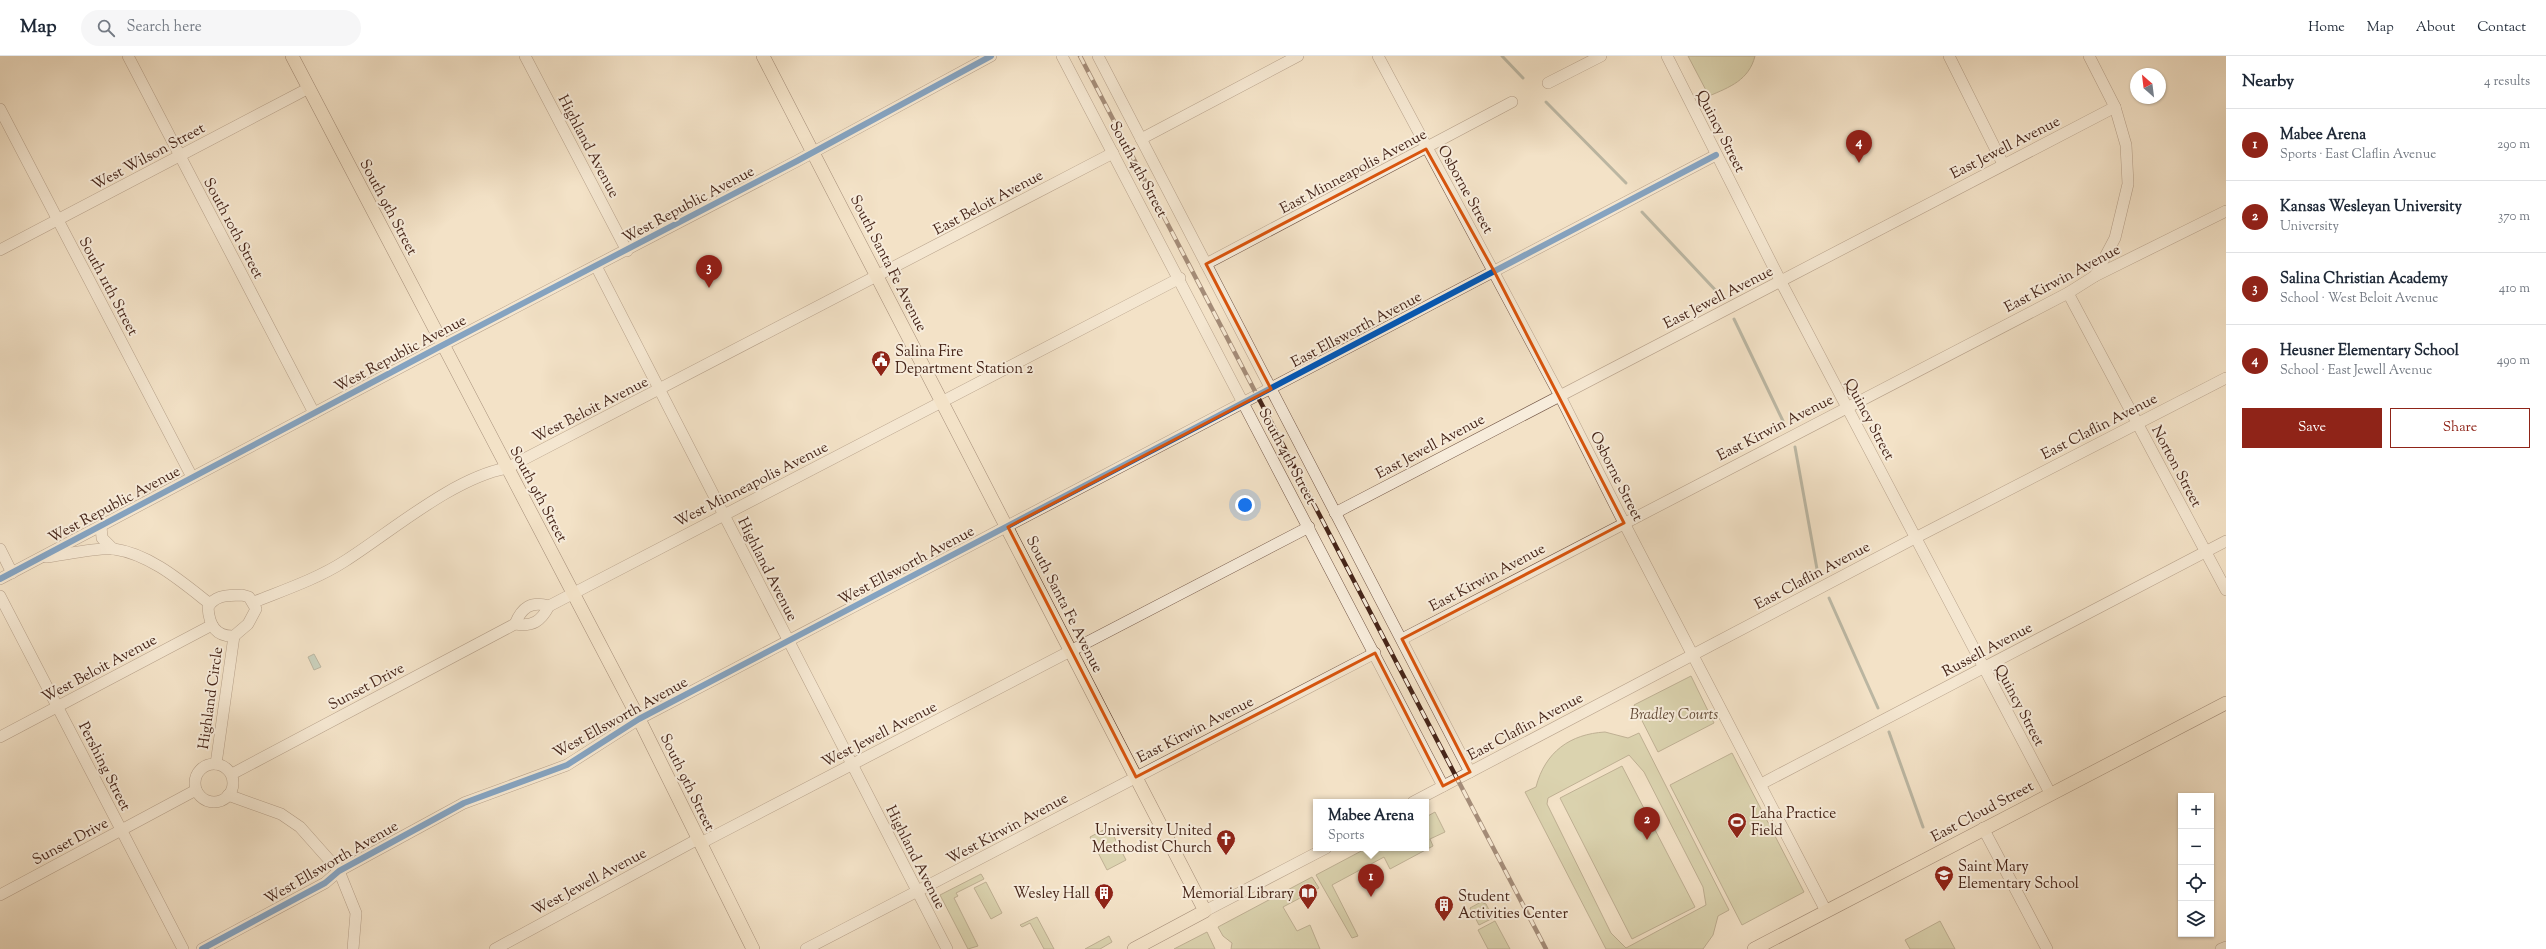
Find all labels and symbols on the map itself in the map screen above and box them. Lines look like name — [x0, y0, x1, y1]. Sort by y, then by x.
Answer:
north arrow — [2130, 68, 2166, 104]
street label: Quincy Street — [1690, 87, 1749, 177]
street label: Highland Avenue — [552, 92, 624, 202]
street label: East Jewell Avenue — [1947, 112, 2064, 185]
street label: South 4th Street — [1103, 118, 1172, 222]
street label: West Wilson Street — [88, 119, 209, 196]
street label: East Minneapolis Avenue — [1277, 125, 1431, 220]
pin: 4 — [1846, 130, 1872, 163]
street label: Osborne Street — [1432, 142, 1498, 238]
street label: South 9th Street — [354, 156, 422, 259]
street label: West Republic Avenue — [619, 162, 759, 249]
street label: East Beloit Avenue — [930, 166, 1047, 241]
street label: South 10th Street — [197, 175, 268, 283]
street label: South Santa Fe Avenue — [844, 192, 931, 336]
street label: South 11th Street — [73, 234, 143, 340]
street label: East Kirwin Avenue — [2001, 240, 2124, 319]
pin: 3 — [696, 255, 722, 288]
street label: East Jewell Avenue — [1660, 262, 1777, 335]
street label: East Ellsworth Avenue — [1288, 287, 1426, 374]
street label: West Republic Avenue — [331, 311, 471, 398]
place label: Salina Fire Department Station 2 — [895, 342, 1033, 380]
public building icon: Salina Fire Department Station 2 — [870, 349, 892, 377]
street label: West Beloit Avenue — [529, 372, 652, 449]
street label: Quincy Street — [1838, 375, 1899, 464]
street label: East Claflin Avenue — [2038, 389, 2161, 466]
street label: East Kirwin Avenue — [1714, 390, 1838, 467]
street label: South 4th Street — [1252, 405, 1321, 509]
street label: East Jewell Avenue — [1372, 410, 1489, 485]
street label: Norton Street — [2145, 422, 2206, 511]
street label: Osborne Street — [1584, 428, 1647, 525]
street label: West Minneapolis Avenue — [671, 437, 832, 533]
street label: South 9th Street — [504, 443, 572, 546]
street label: West Republic Avenue — [45, 462, 185, 549]
your location — [1235, 495, 1255, 515]
street label: Highland Avenue — [731, 514, 802, 625]
street label: West Ellsworth Avenue — [835, 521, 979, 611]
street label: South Santa Fe Avenue — [1020, 533, 1107, 677]
street label: East Claflin Avenue — [1751, 537, 1874, 616]
street label: East Kirwin Avenue — [1426, 539, 1549, 618]
street label: Russell Avenue — [1939, 618, 2037, 683]
street label: West Beloit Avenue — [38, 630, 161, 709]
street label: Highland Circle — [194, 646, 229, 751]
street label: Sunset Drive — [325, 658, 409, 716]
street label: Quincy Street — [1988, 661, 2049, 750]
street label: West Ellsworth Avenue — [549, 672, 692, 764]
street label: East Claflin Avenue — [1464, 688, 1587, 767]
street label: East Kirwin Avenue — [1134, 692, 1258, 769]
street label: West Jewell Avenue — [818, 697, 941, 773]
park label: Bradley Courts — [1630, 705, 1718, 726]
street label: Pershing Street — [72, 719, 135, 815]
street label: South 9th Street — [654, 730, 719, 835]
street label: East Cloud Street — [1928, 776, 2038, 848]
street label: West Kirwin Avenue — [943, 788, 1072, 870]
street label: Highland Avenue — [879, 802, 950, 913]
place label: Laha Practice Field — [1751, 804, 1836, 842]
pin: 2 — [1634, 807, 1660, 840]
sports icon: Laha Practice Field — [1726, 811, 1748, 839]
street label: Sunset Drive — [29, 813, 113, 871]
street label: West Ellsworth Avenue — [261, 816, 403, 910]
place label: University United Methodist Church — [1092, 821, 1213, 859]
church icon: University United Methodist Church — [1215, 828, 1237, 856]
street label: West Jewell Avenue — [529, 843, 651, 921]
place label: Saint Mary Elementary School — [1958, 857, 2079, 895]
pin: 1 — [1358, 864, 1384, 897]
school or university icon: Saint Mary Elementary School — [1933, 864, 1955, 892]
building icon: Wesley Hall — [1093, 882, 1115, 910]
library icon: Memorial Library — [1297, 882, 1319, 910]
place label: Wesley Hall — [1013, 884, 1090, 905]
place label: Memorial Library — [1182, 884, 1295, 905]
place label: Student Activities Center — [1458, 887, 1568, 925]
building icon: Student Activities Center — [1433, 894, 1455, 922]

